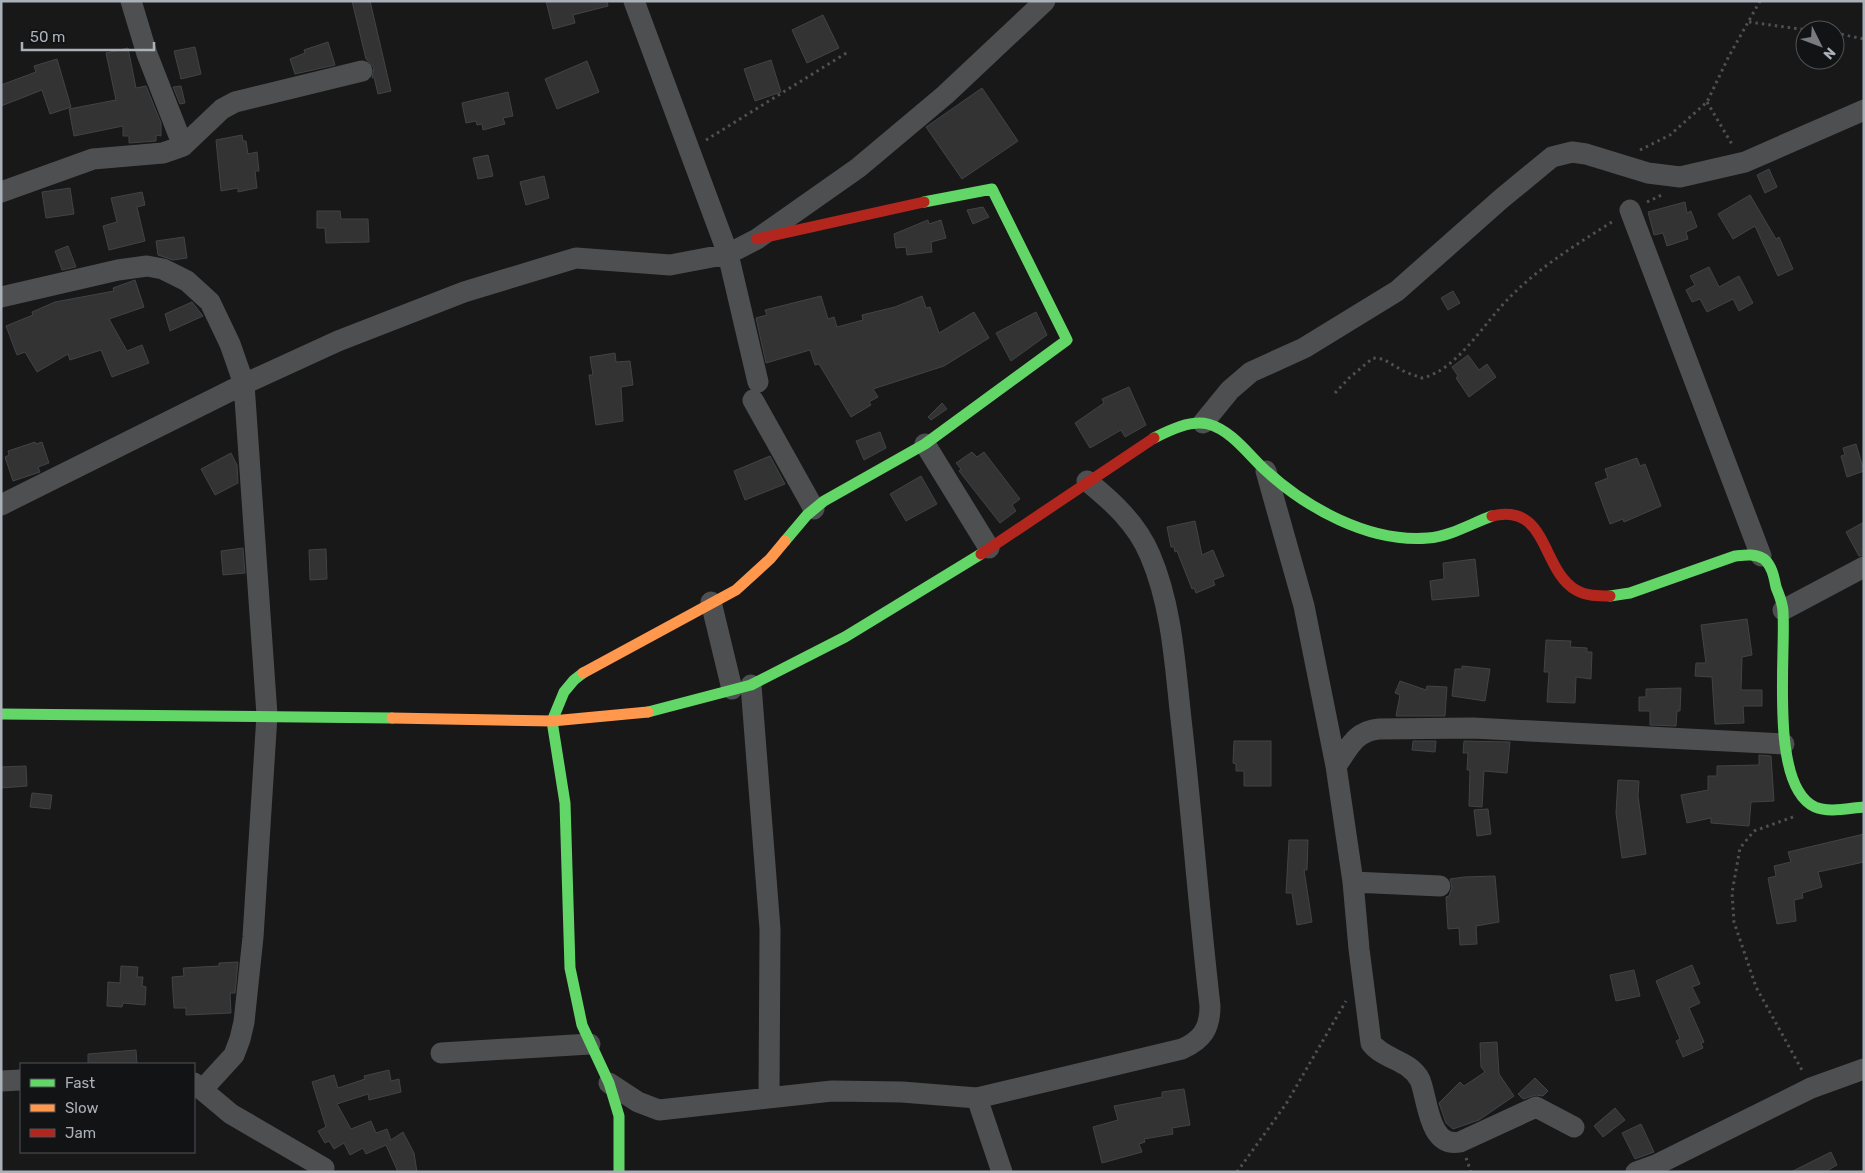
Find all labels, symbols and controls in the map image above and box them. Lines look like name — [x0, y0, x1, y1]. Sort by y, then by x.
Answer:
scale bar — [22, 20, 155, 52]
north arrow — [1795, 20, 1845, 70]
text: 50 m — [30, 28, 65, 46]
text: N — [1820, 44, 1839, 63]
legend — [20, 1063, 195, 1153]
text: Fast — [65, 1074, 95, 1092]
text: Slow — [65, 1099, 98, 1117]
text: Jam — [65, 1124, 96, 1142]

